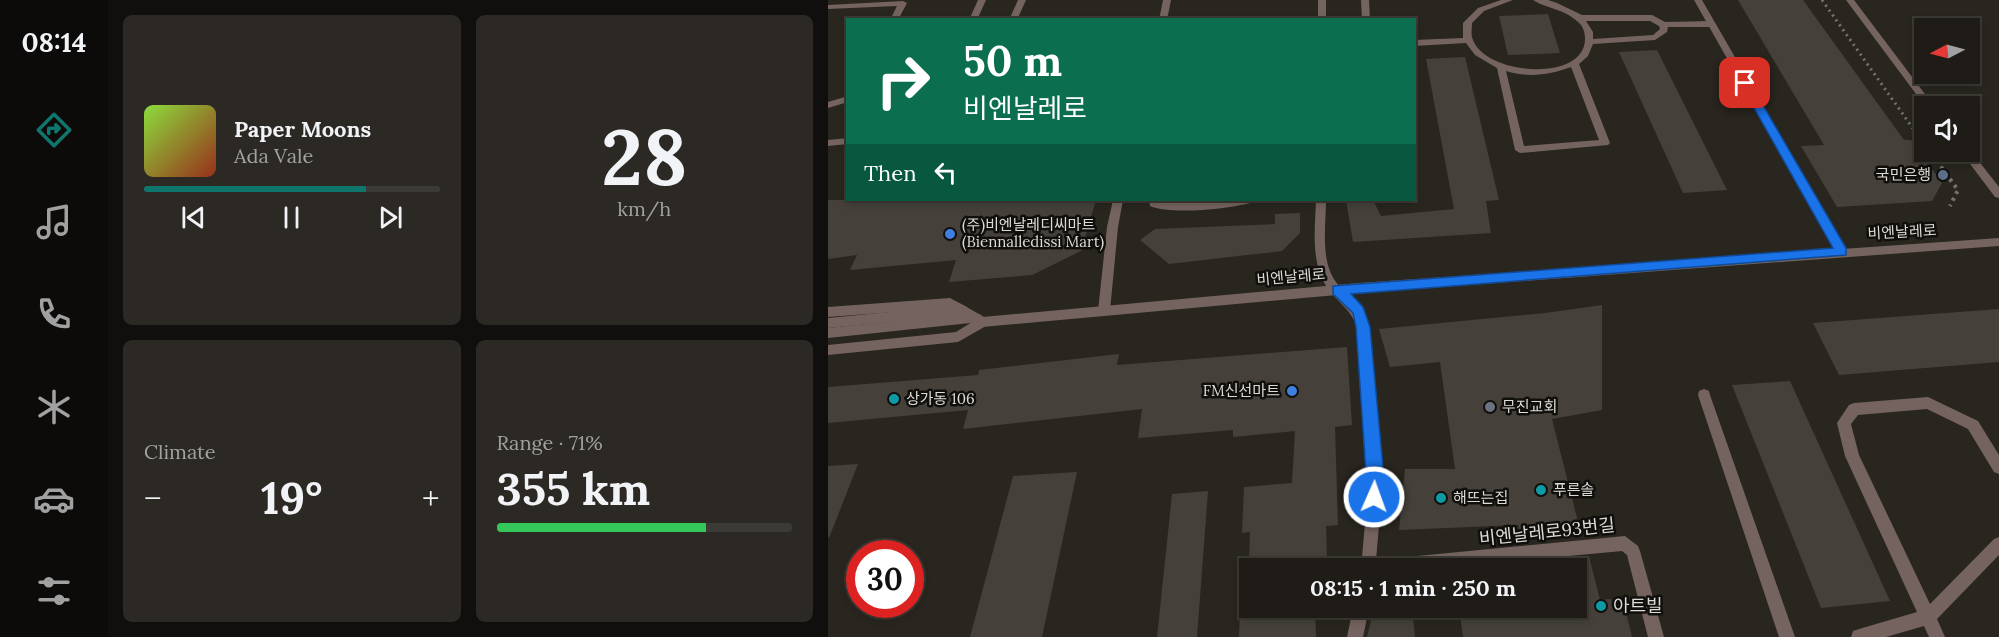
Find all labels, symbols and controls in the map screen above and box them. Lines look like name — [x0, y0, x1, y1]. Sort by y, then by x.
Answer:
north arrow — [1914, 18, 1980, 84]
map controls — [1914, 18, 1980, 162]
text: 08:14 — [21, 25, 87, 59]
text: 50 m — [963, 34, 1062, 88]
icon: right — [864, 42, 942, 120]
pin — [1719, 57, 1770, 108]
icon: arrive — [1728, 66, 1761, 99]
text: 비엔날레로 — [963, 91, 1087, 125]
button: sound — [1914, 96, 1980, 162]
text: 28 — [601, 107, 687, 206]
icon: directions — [33, 109, 75, 151]
text: Paper Moons — [234, 115, 371, 143]
text: Ada Vale — [234, 143, 313, 168]
icon: left — [929, 156, 962, 189]
text: Then — [864, 159, 917, 187]
place label: 국민은행 — [1876, 165, 1931, 184]
marker: 국민은행 — [1936, 168, 1950, 182]
text: km/h — [617, 196, 671, 221]
icon: music — [33, 201, 75, 243]
icon: previous — [177, 201, 210, 234]
icon: pause — [275, 201, 308, 234]
icon: next — [374, 201, 407, 234]
place label: (주)비엔날레디씨마트 (Biennalledissi Mart) — [962, 215, 1104, 252]
street label: 비엔날레로 — [1867, 220, 1937, 243]
marker: (주)비엔날레디씨마트 (Biennalledissi Mart) — [943, 227, 957, 241]
street label: 비엔날레로 — [1256, 264, 1326, 289]
icon: phone — [33, 293, 75, 335]
place label: FM신선마트 — [1203, 381, 1280, 400]
marker: FM신선마트 — [1285, 384, 1299, 398]
icon: climate — [33, 386, 75, 428]
place label: 상가동 106 — [906, 389, 975, 408]
marker: 상가동 106 — [887, 392, 901, 406]
place label: 무진교회 — [1502, 397, 1557, 416]
marker: 무진교회 — [1483, 400, 1497, 414]
text: Range · 71% — [497, 430, 603, 455]
text: Climate — [144, 439, 216, 464]
text: 355 km — [497, 460, 650, 517]
position arrow — [1342, 465, 1406, 529]
text: 19° — [261, 469, 322, 526]
text: − — [144, 477, 162, 519]
text: + — [422, 477, 439, 519]
icon: car — [33, 478, 75, 520]
place label: 푸른솔 — [1553, 480, 1594, 499]
marker: 푸른솔 — [1534, 483, 1548, 497]
place label: 해뜨는집 — [1453, 488, 1508, 507]
marker: 해뜨는집 — [1434, 491, 1448, 505]
street label: 비엔날레로93번길 — [1478, 513, 1616, 550]
speed limit sign: 30 — [846, 540, 924, 618]
icon: filters — [33, 570, 75, 612]
text: 08:15 · 1 min · 250 m — [1310, 574, 1516, 602]
place label: 아트빌 — [1613, 594, 1663, 617]
marker: 아트빌 — [1594, 599, 1608, 613]

